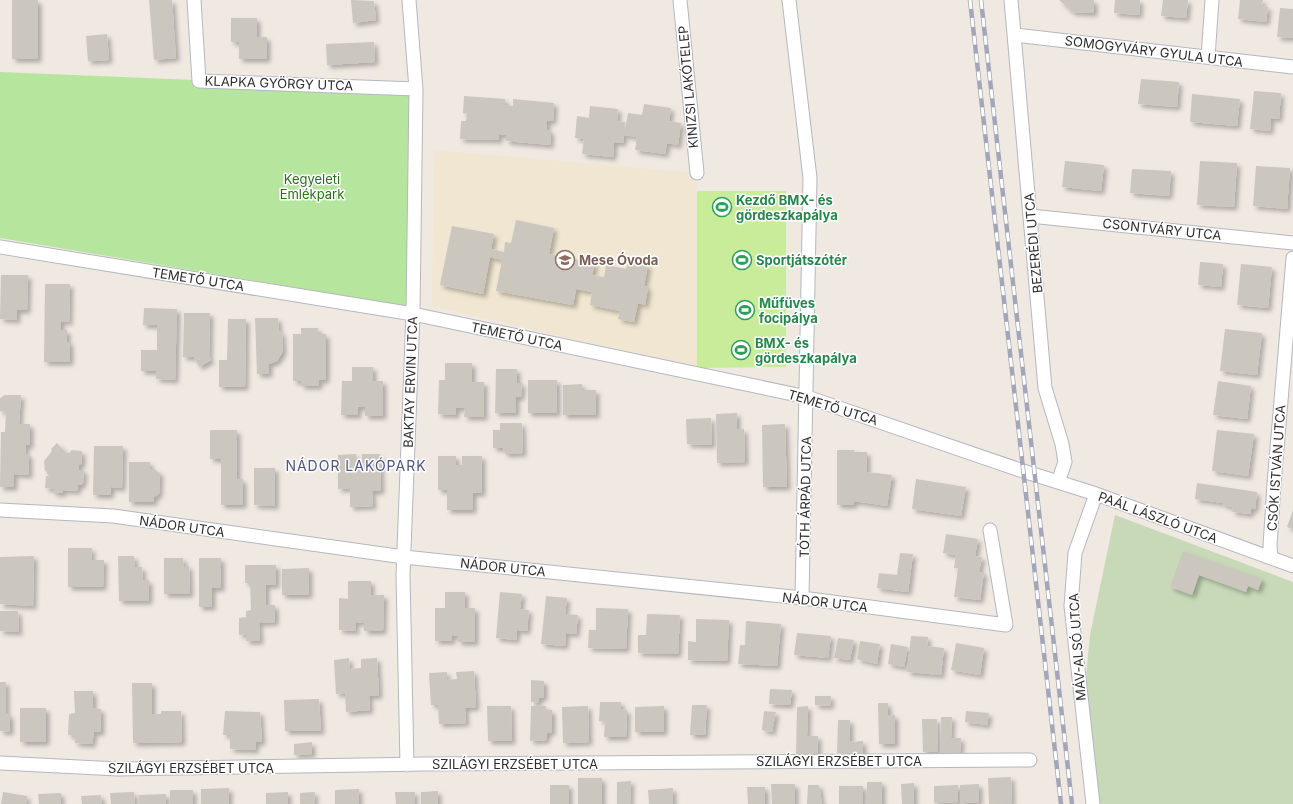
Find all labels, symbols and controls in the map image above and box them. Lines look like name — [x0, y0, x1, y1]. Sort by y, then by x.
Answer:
street label: KINIZSI LAKÓTELEP — [675, 25, 701, 149]
street label: SOMOGYVÁRY GYULA UTCA — [1064, 32, 1244, 70]
street label: KLAPKA GYÖRGY UTCA — [204, 72, 354, 94]
park label: Kegyeleti Emlékpark — [280, 171, 344, 202]
place label: Kezdő BMX- és gördeszkapálya — [736, 192, 838, 223]
street label: BEZERÉDI UTCA — [1021, 192, 1045, 294]
sports icon: Kezdő BMX- és gördeszkapálya — [711, 196, 733, 218]
street label: CSONTVÁRY UTCA — [1102, 215, 1222, 243]
school or university icon: Mese Óvoda — [554, 249, 576, 271]
sports icon: Sportjátszótér — [731, 249, 753, 271]
place label: Mese Óvoda — [579, 252, 658, 268]
place label: Sportjátszótér — [756, 252, 848, 268]
street label: TEMETŐ UTCA — [151, 264, 245, 294]
place label: Műfüves focipálya — [759, 295, 818, 326]
sports icon: Műfüves focipálya — [734, 299, 756, 321]
street label: BAKTAY ERVIN UTCA — [400, 316, 420, 448]
street label: TEMETŐ UTCA — [470, 318, 564, 354]
place label: BMX- és gördeszkapálya — [755, 335, 857, 366]
sports icon: BMX- és gördeszkapálya — [730, 339, 752, 361]
street label: TEMETŐ UTCA — [786, 386, 880, 428]
street label: CSÓK ISTVÁN UTCA — [1264, 404, 1288, 532]
street label: TÓTH ÁRPÁD UTCA — [796, 436, 814, 558]
district label: NÁDOR LAKÓPARK — [285, 457, 427, 474]
street label: PAÁL LÁSZLÓ UTCA — [1096, 488, 1220, 546]
street label: NÁDOR UTCA — [138, 512, 226, 540]
street label: NÁDOR UTCA — [459, 555, 547, 579]
street label: NÁDOR UTCA — [781, 589, 869, 615]
street label: MÁV-ALSÓ UTCA — [1065, 593, 1089, 701]
street label: SZILÁGYI ERZSÉBET UTCA — [756, 753, 922, 769]
street label: SZILÁGYI ERZSÉBET UTCA — [432, 756, 598, 772]
street label: SZILÁGYI ERZSÉBET UTCA — [108, 760, 274, 776]

